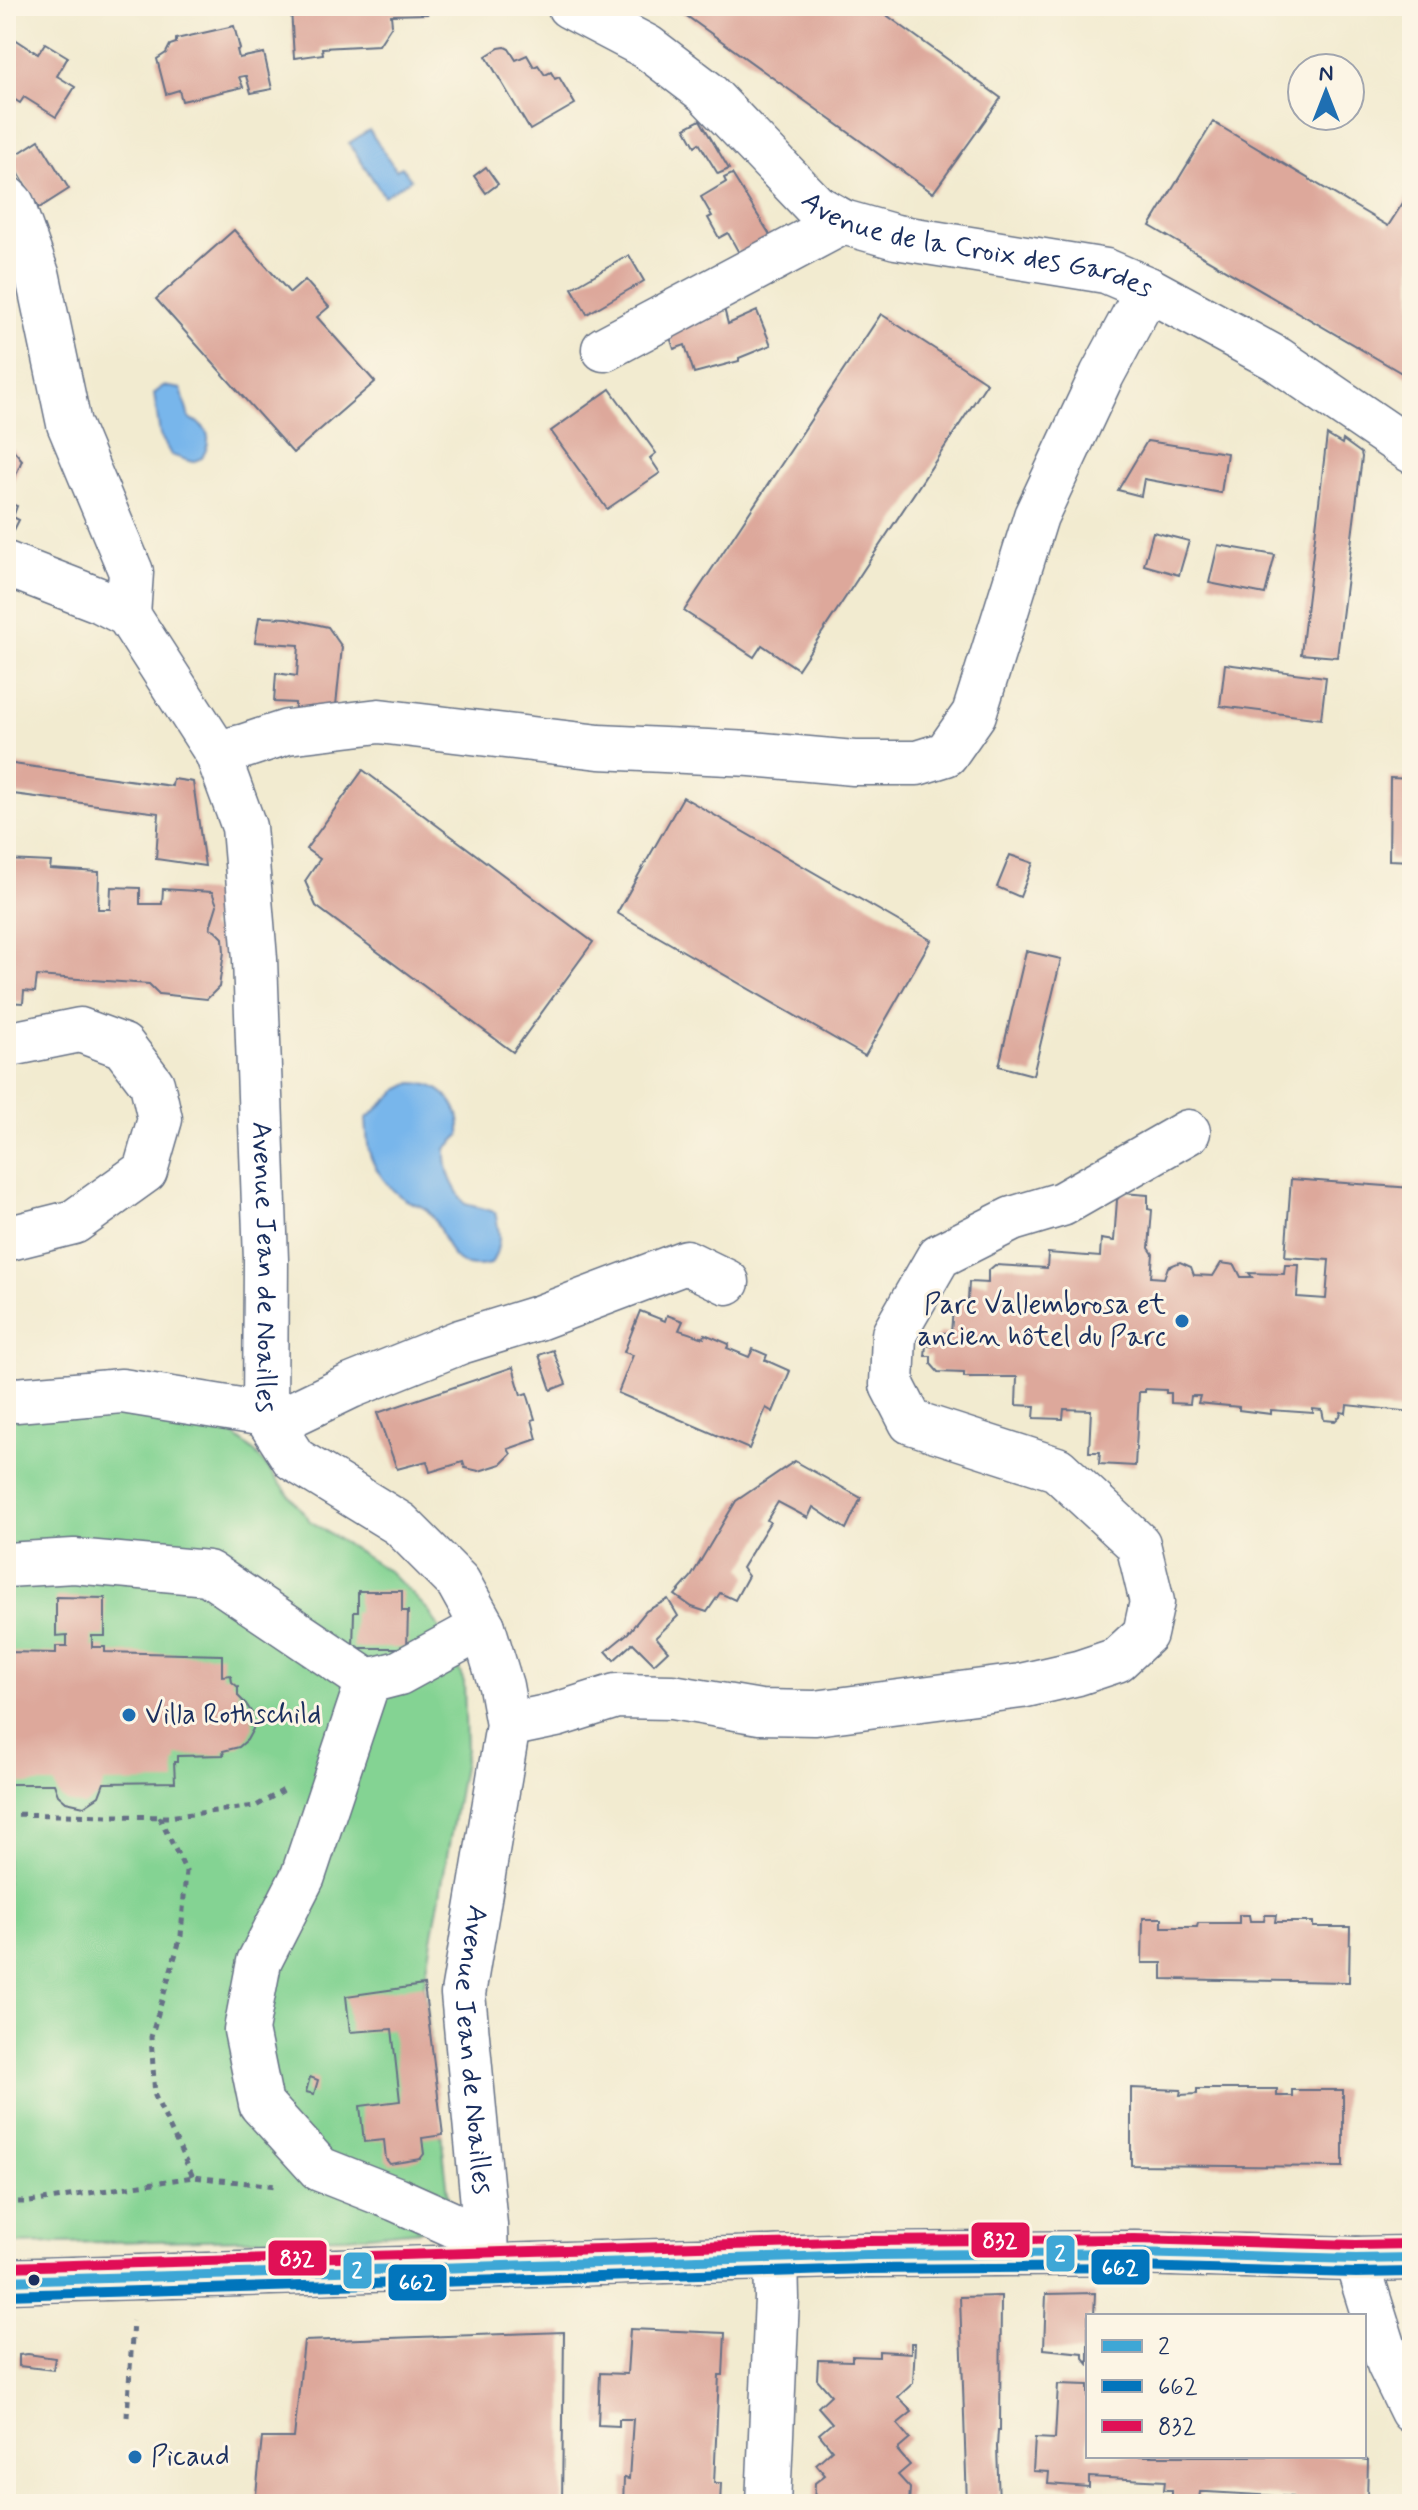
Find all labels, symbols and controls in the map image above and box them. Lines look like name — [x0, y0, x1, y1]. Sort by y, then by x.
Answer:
north arrow — [1286, 52, 1366, 132]
text: N — [1319, 60, 1333, 88]
street label: Avenue de la Croix des Gardes — [793, 184, 1158, 307]
street label: Avenue Jean de Noailles — [242, 1121, 285, 1413]
place label: Parc Vallembrosa et ancien hôtel du Parc — [917, 1287, 1167, 1356]
marker: Parc Vallembrosa et ancien hôtel du Parc — [1173, 1312, 1191, 1330]
place label: Villa Rothschild — [145, 1697, 321, 1734]
marker: Villa Rothschild — [120, 1706, 138, 1724]
street label: Avenue Jean de Noailles — [444, 1902, 500, 2196]
line badge: 832 — [970, 2221, 1031, 2259]
text: 832 — [983, 2228, 1017, 2256]
line badge: 2 — [1045, 2234, 1076, 2273]
line badge: 832 — [267, 2239, 328, 2277]
text: 2 — [1055, 2241, 1066, 2269]
text: 832 — [280, 2246, 314, 2274]
line badge: 662 — [1090, 2248, 1151, 2286]
line badge: 2 — [342, 2251, 373, 2290]
text: 662 — [1102, 2255, 1138, 2283]
text: 2 — [352, 2258, 363, 2286]
line badge: 662 — [387, 2263, 448, 2302]
text: 662 — [399, 2270, 435, 2298]
unlabelled marker — [26, 2272, 42, 2288]
legend — [1086, 2314, 1366, 2458]
text: 2 — [1158, 2332, 1170, 2363]
text: 662 — [1158, 2372, 1198, 2403]
text: 832 — [1158, 2412, 1196, 2443]
place label: Picaud — [151, 2439, 230, 2476]
marker: Picaud — [126, 2448, 144, 2466]

